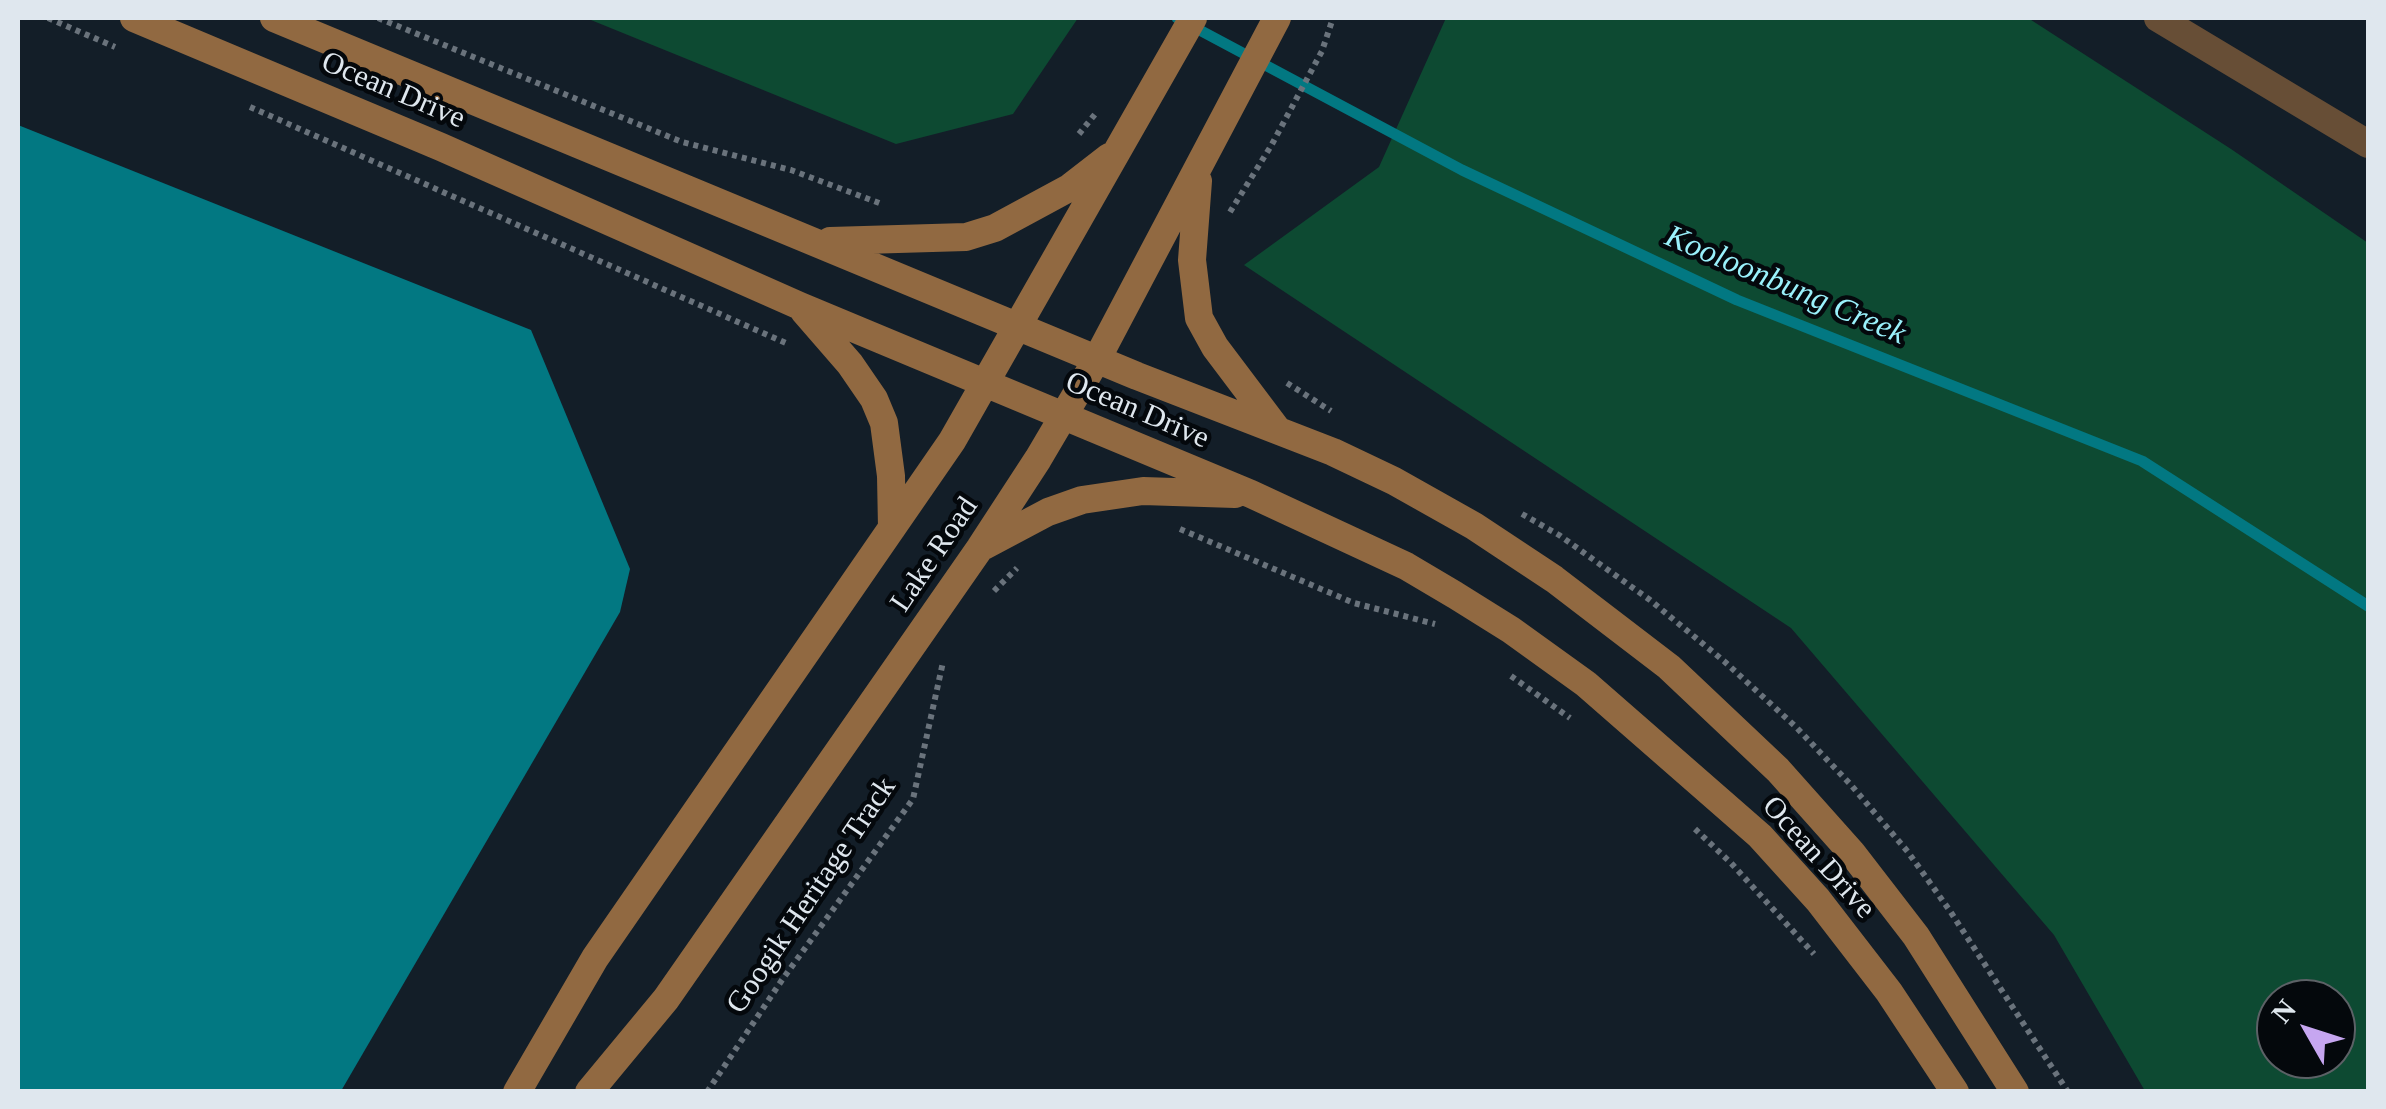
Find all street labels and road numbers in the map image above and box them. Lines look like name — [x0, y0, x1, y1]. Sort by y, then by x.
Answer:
street label: Ocean Drive — [316, 45, 470, 137]
street label: Ocean Drive — [1060, 365, 1214, 457]
street label: Lake Road — [884, 491, 986, 619]
street label: Googik Heritage Track — [720, 771, 904, 1021]
street label: Ocean Drive — [1754, 789, 1882, 927]

